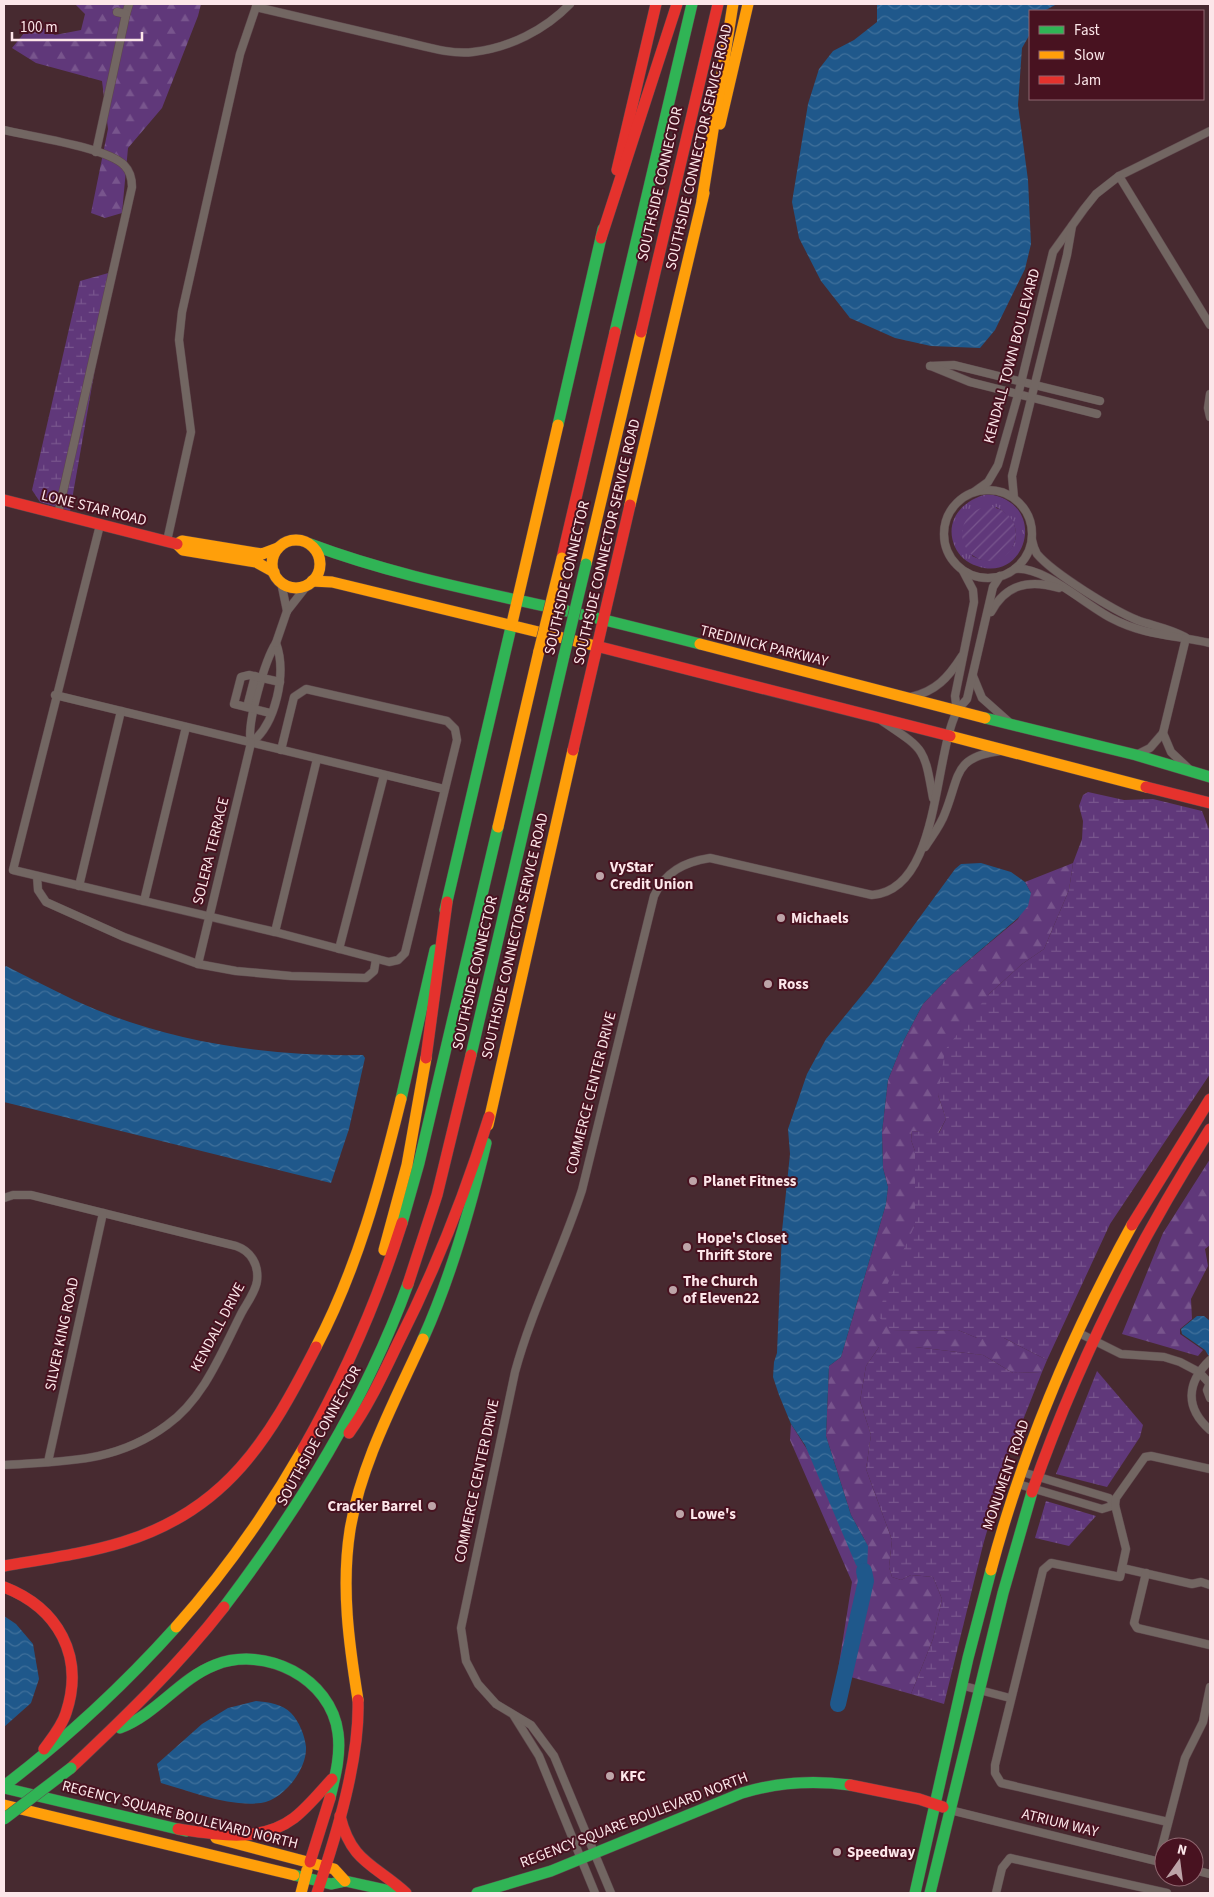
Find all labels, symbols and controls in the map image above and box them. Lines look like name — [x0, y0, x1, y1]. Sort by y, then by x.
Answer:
scale bar — [12, 10, 142, 42]
legend — [1029, 10, 1204, 100]
text: 100 m — [20, 17, 58, 38]
text: Fast — [1074, 20, 1100, 41]
street label: SOUTHSIDE CONNECTOR SERVICE ROAD — [660, 22, 738, 272]
text: Slow — [1074, 45, 1105, 66]
text: Jam — [1074, 70, 1101, 91]
street label: SOUTHSIDE CONNECTOR — [632, 104, 688, 263]
street label: KENDALL TOWN BOULEVARD — [979, 266, 1045, 446]
street label: SOUTHSIDE CONNECTOR SERVICE ROAD — [568, 417, 646, 667]
street label: LONE STAR ROAD — [39, 485, 149, 531]
street label: SOUTHSIDE CONNECTOR — [539, 498, 595, 657]
street label: TREDINICK PARKWAY — [698, 620, 831, 672]
street label: SOLERA TERRACE — [187, 795, 235, 907]
street label: SOUTHSIDE CONNECTOR SERVICE ROAD — [476, 811, 554, 1061]
place label: VyStar Credit Union — [609, 857, 693, 895]
marker: VyStar Credit Union — [594, 870, 606, 882]
street label: SOUTHSIDE CONNECTOR — [447, 893, 503, 1052]
place label: Michaels — [791, 908, 849, 929]
marker: Michaels — [775, 912, 787, 924]
place label: Ross — [778, 974, 809, 995]
marker: Ross — [762, 978, 774, 990]
street label: COMMERCE CENTER DRIVE — [561, 1009, 621, 1176]
place label: Planet Fitness — [703, 1171, 797, 1192]
marker: Planet Fitness — [687, 1175, 699, 1187]
place label: Hope's Closet Thrift Store — [697, 1228, 787, 1266]
marker: Hope's Closet Thrift Store — [681, 1241, 693, 1253]
place label: The Church of Eleven22 — [683, 1271, 760, 1309]
street label: SILVER KING ROAD — [40, 1275, 84, 1393]
street label: KENDALL DRIVE — [186, 1279, 250, 1375]
marker: The Church of Eleven22 — [667, 1284, 679, 1296]
street label: SOUTHSIDE CONNECTOR — [272, 1362, 367, 1510]
street label: COMMERCE CENTER DRIVE — [449, 1397, 505, 1565]
street label: MONUMENT ROAD — [977, 1417, 1035, 1533]
place label: Cracker Barrel — [327, 1496, 423, 1517]
marker: Cracker Barrel — [426, 1500, 438, 1512]
place label: Lowe's — [690, 1504, 736, 1525]
marker: Lowe's — [674, 1508, 686, 1520]
place label: KFC — [620, 1766, 646, 1787]
street label: REGENCY SQUARE BOULEVARD NORTH — [517, 1767, 751, 1873]
marker: KFC — [604, 1770, 616, 1782]
street label: REGENCY SQUARE BOULEVARD NORTH — [60, 1775, 300, 1855]
street label: ATRIUM WAY — [1019, 1803, 1101, 1843]
north arrow — [1154, 1837, 1204, 1887]
text: N — [1175, 1840, 1189, 1861]
place label: Speedway — [847, 1842, 915, 1863]
marker: Speedway — [831, 1846, 843, 1858]

